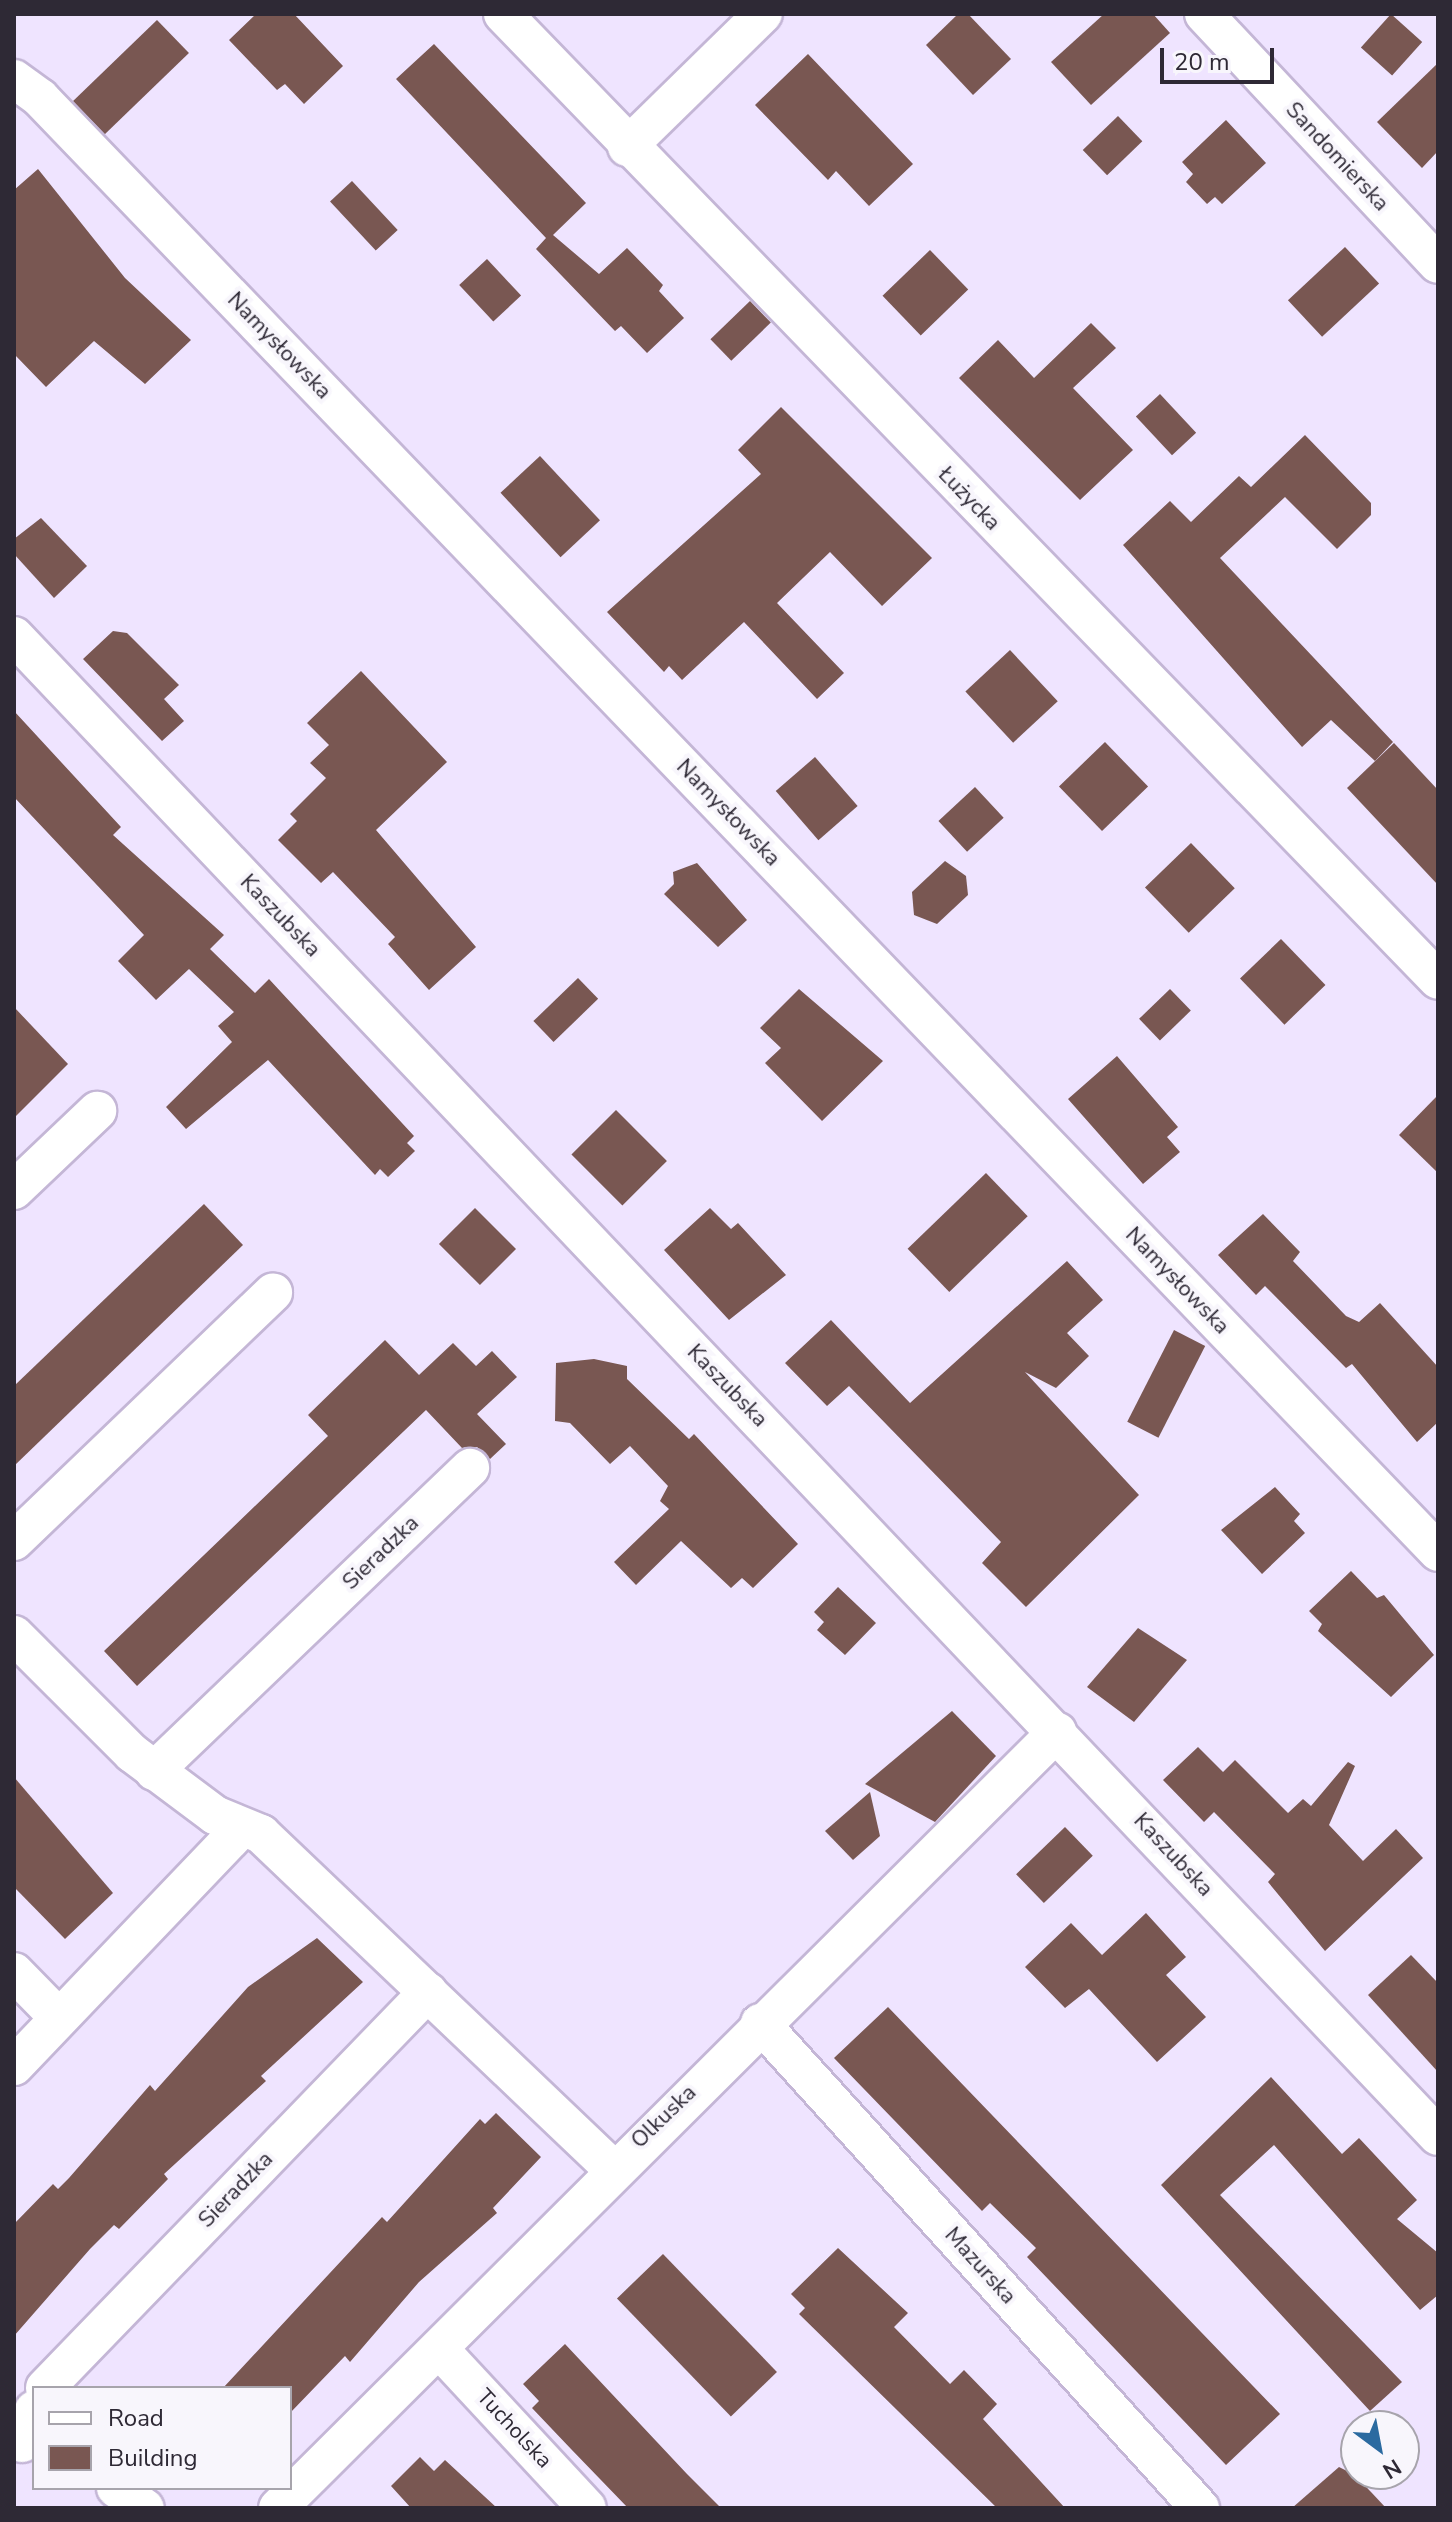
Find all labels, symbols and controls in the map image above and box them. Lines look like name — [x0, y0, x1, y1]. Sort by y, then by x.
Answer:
scale bar — [1164, 32, 1278, 82]
text: 20 m — [1174, 46, 1230, 78]
street label: Sandomierska — [1280, 97, 1394, 217]
street label: Namysłowska — [221, 287, 337, 405]
street label: Łużycka — [932, 462, 1006, 536]
street label: Namysłowska — [670, 754, 786, 872]
street label: Kaszubska — [234, 869, 326, 963]
street label: Namysłowska — [1119, 1222, 1235, 1340]
street label: Kaszubska — [681, 1339, 773, 1433]
street label: Sieradzka — [338, 1510, 424, 1596]
street label: Kaszubska — [1128, 1808, 1218, 1902]
street label: Olkuska — [626, 2080, 702, 2154]
street label: Sieradzka — [193, 2147, 279, 2233]
street label: Mazurska — [939, 2222, 1021, 2310]
street label: Tucholska — [471, 2384, 557, 2474]
legend — [32, 2386, 292, 2490]
text: Road — [108, 2402, 164, 2434]
north arrow — [1340, 2410, 1420, 2490]
text: Building — [108, 2442, 198, 2474]
text: N — [1377, 2452, 1407, 2486]

